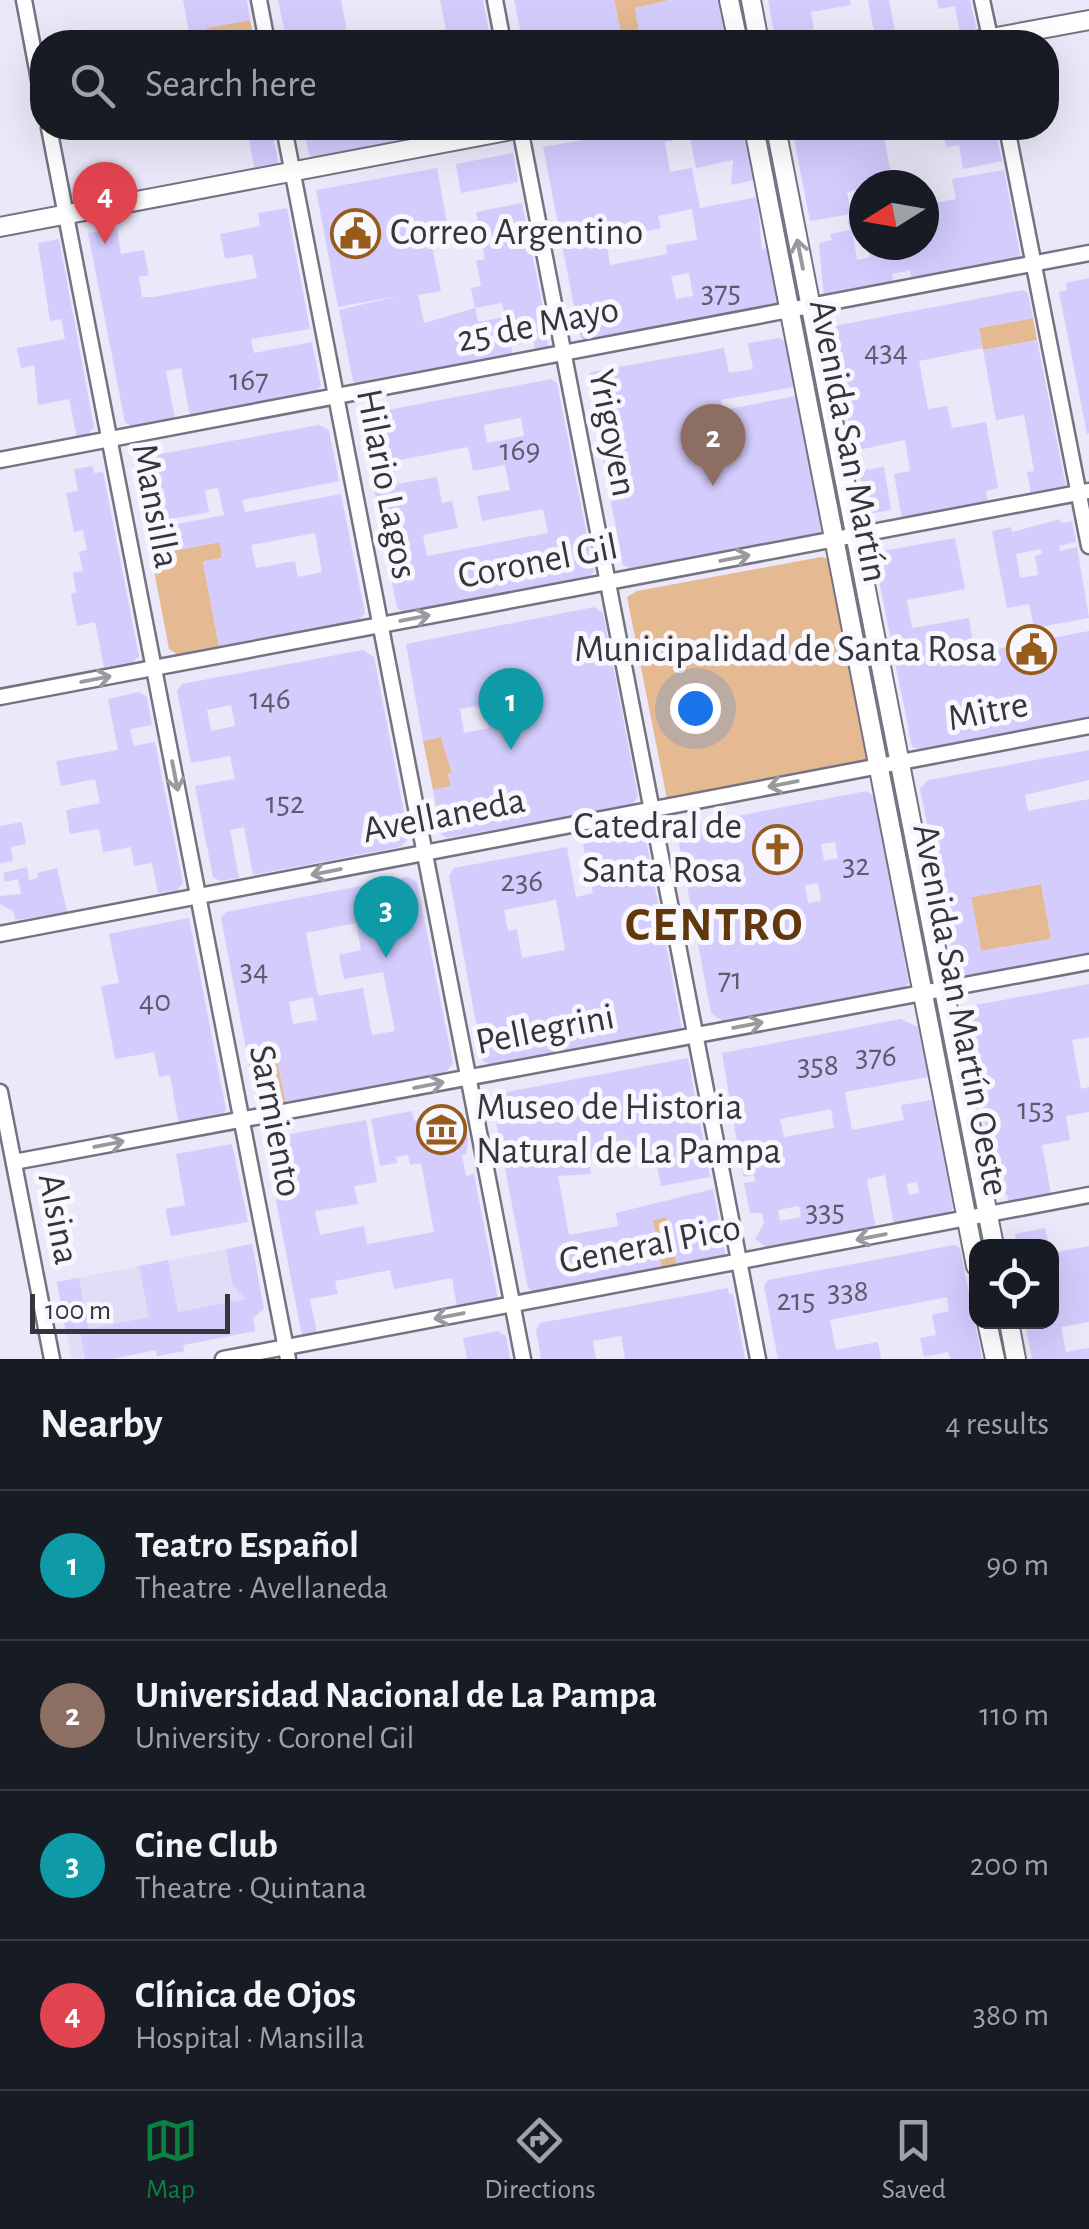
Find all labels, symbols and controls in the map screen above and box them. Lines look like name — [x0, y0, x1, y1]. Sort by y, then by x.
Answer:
search box — [30, 30, 1059, 140]
icon: search — [65, 58, 120, 113]
text: Search here — [145, 66, 317, 104]
pin: 4 — [72, 162, 138, 244]
north arrow — [849, 170, 939, 260]
public building icon: Correo Argentino — [329, 207, 381, 259]
place label: Correo Argentino — [390, 214, 643, 252]
one-way arrow — [790, 239, 809, 271]
house number: 375 — [701, 276, 741, 308]
street label: 25 de Mayo — [454, 291, 622, 359]
street label: Avenida San Martín — [802, 297, 894, 585]
house number: 434 — [864, 335, 908, 367]
house number: 167 — [229, 364, 269, 396]
street label: Yrigoyen — [581, 366, 643, 500]
street label: Hilario Lagos — [349, 386, 423, 582]
pin: 2 — [680, 404, 746, 486]
house number: 169 — [499, 434, 541, 466]
street label: Mansilla — [124, 441, 186, 571]
street label: Coronel Gil — [455, 528, 621, 596]
one-way arrow — [718, 548, 750, 567]
one-way arrow — [398, 608, 430, 627]
public building icon: Municipalidad de Santa Rosa — [1006, 624, 1058, 676]
place label: Municipalidad de Santa Rosa — [574, 631, 997, 669]
one-way arrow — [79, 668, 111, 687]
pin: 1 — [478, 668, 544, 750]
house number: 146 — [249, 683, 291, 715]
your location — [670, 683, 721, 734]
street label: Mitre — [945, 686, 1031, 738]
one-way arrow — [166, 759, 185, 791]
one-way arrow — [768, 776, 800, 795]
street label: Avellaneda — [360, 782, 528, 850]
house number: 152 — [266, 787, 304, 819]
place label: Catedral de Santa Rosa — [574, 808, 742, 890]
street label: Avenida San Martín Oeste — [905, 821, 1015, 1199]
church icon: Catedral de Santa Rosa — [751, 823, 803, 875]
house number: 32 — [842, 849, 870, 881]
one-way arrow — [311, 863, 343, 882]
house number: 236 — [501, 865, 543, 897]
pin: 3 — [354, 876, 418, 958]
district label: CENTRO — [625, 902, 805, 950]
house number: 34 — [240, 954, 268, 986]
house number: 71 — [718, 963, 742, 995]
house number: 40 — [139, 985, 171, 1017]
street label: Pellegrini — [472, 998, 618, 1062]
one-way arrow — [732, 1015, 764, 1034]
house number: 376 — [855, 1040, 897, 1072]
street label: Sarmiento — [242, 1042, 308, 1200]
house number: 358 — [797, 1049, 839, 1081]
one-way arrow — [412, 1075, 445, 1094]
place label: Museo de Historia Natural de La Pampa — [476, 1089, 781, 1171]
house number: 153 — [1017, 1093, 1055, 1125]
museum icon: Museo de Historia Natural de La Pampa — [415, 1104, 467, 1156]
one-way arrow — [93, 1134, 125, 1153]
street label: Alsina — [31, 1170, 85, 1268]
house number: 335 — [805, 1195, 845, 1227]
street label: General Pico — [556, 1209, 744, 1281]
one-way arrow — [856, 1228, 888, 1247]
map controls — [969, 1239, 1059, 1329]
button: locate — [969, 1239, 1059, 1329]
house number: 338 — [827, 1275, 869, 1307]
house number: 215 — [777, 1284, 815, 1316]
scale bar — [30, 1289, 230, 1334]
text: 100 m — [45, 1297, 111, 1325]
one-way arrow — [434, 1308, 466, 1327]
text: Nearby — [40, 1403, 163, 1445]
text: 4 results — [945, 1408, 1049, 1440]
text: Teatro Español — [135, 1527, 359, 1565]
text: 1 — [67, 1549, 78, 1581]
text: 90 m — [986, 1549, 1049, 1581]
text: Theatre · Avellaneda — [135, 1572, 388, 1604]
text: Universidad Nacional de La Pampa — [135, 1677, 657, 1715]
text: 2 — [65, 1699, 80, 1731]
text: 110 m — [979, 1699, 1049, 1731]
text: University · Coronel Gil — [135, 1722, 415, 1754]
text: Cine Club — [135, 1827, 278, 1865]
text: 3 — [66, 1849, 79, 1881]
text: 200 m — [970, 1849, 1049, 1881]
text: Theatre · Quintana — [135, 1872, 367, 1904]
text: Clínica de Ojos — [135, 1977, 356, 2015]
text: 4 — [64, 1999, 81, 2031]
text: 380 m — [973, 1999, 1049, 2031]
text: Hospital · Mansilla — [135, 2022, 365, 2054]
tab: Map — [143, 2113, 198, 2207]
tab: Directions — [484, 2113, 596, 2207]
tab: Saved — [882, 2113, 946, 2207]

